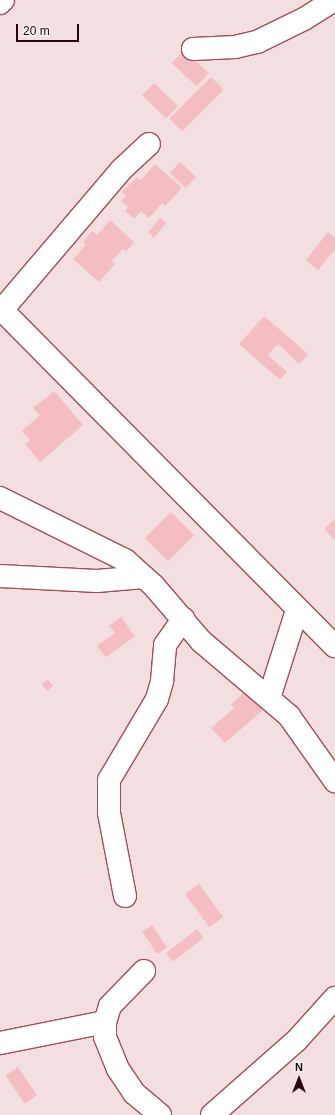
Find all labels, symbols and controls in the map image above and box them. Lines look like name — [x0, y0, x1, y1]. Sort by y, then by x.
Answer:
scale bar — [18, 16, 81, 42]
text: 20 m — [23, 24, 50, 38]
north arrow — [279, 1059, 319, 1099]
text: N — [295, 1061, 303, 1073]

